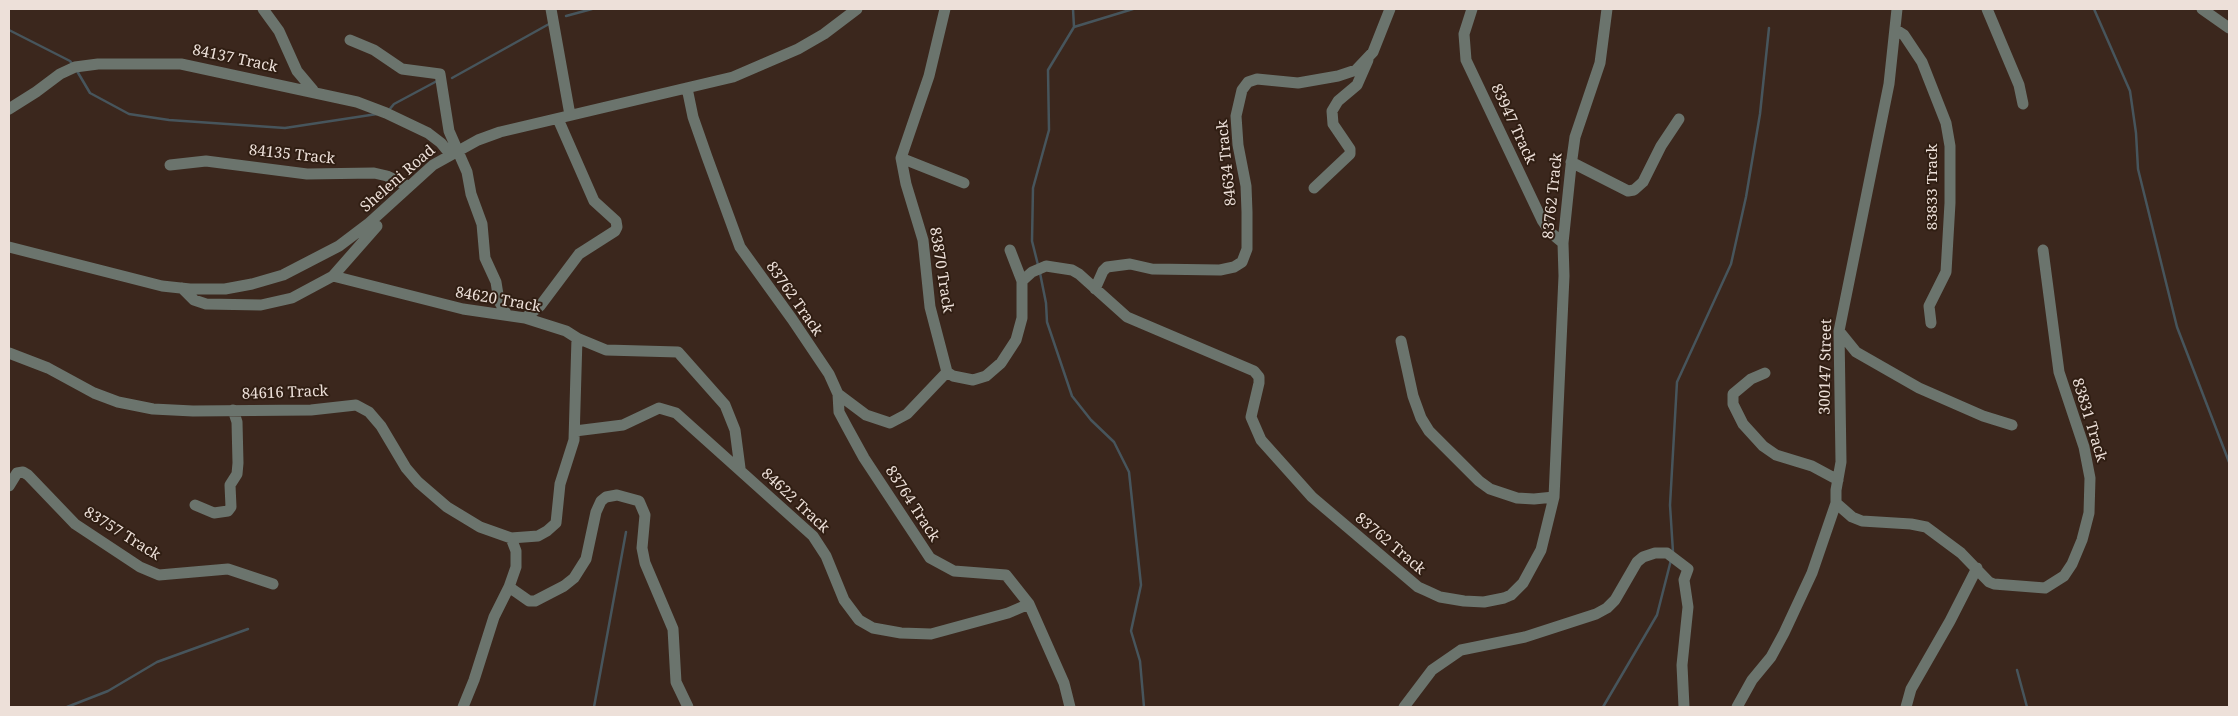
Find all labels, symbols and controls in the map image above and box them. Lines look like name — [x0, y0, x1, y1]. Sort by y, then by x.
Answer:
street label: 84137 Track — [191, 41, 279, 77]
street label: 83947 Track — [1487, 81, 1539, 167]
street label: 84634 Track — [1214, 119, 1240, 207]
street label: 84135 Track — [248, 142, 336, 168]
street label: Sheleni Road — [357, 142, 439, 216]
street label: 83833 Track — [1924, 144, 1942, 230]
street label: 83762 Track — [1540, 152, 1566, 240]
street label: 83870 Track — [925, 226, 957, 314]
street label: 83762 Track — [762, 258, 826, 340]
street label: 84620 Track — [454, 284, 542, 316]
street label: 300147 Street — [1816, 319, 1836, 415]
street label: 83831 Track — [2068, 376, 2110, 464]
street label: 84616 Track — [242, 382, 328, 404]
street label: 83764 Track — [881, 463, 943, 545]
street label: 84622 Track — [757, 465, 833, 537]
street label: 83757 Track — [81, 503, 163, 565]
street label: 83762 Track — [1351, 509, 1429, 579]

